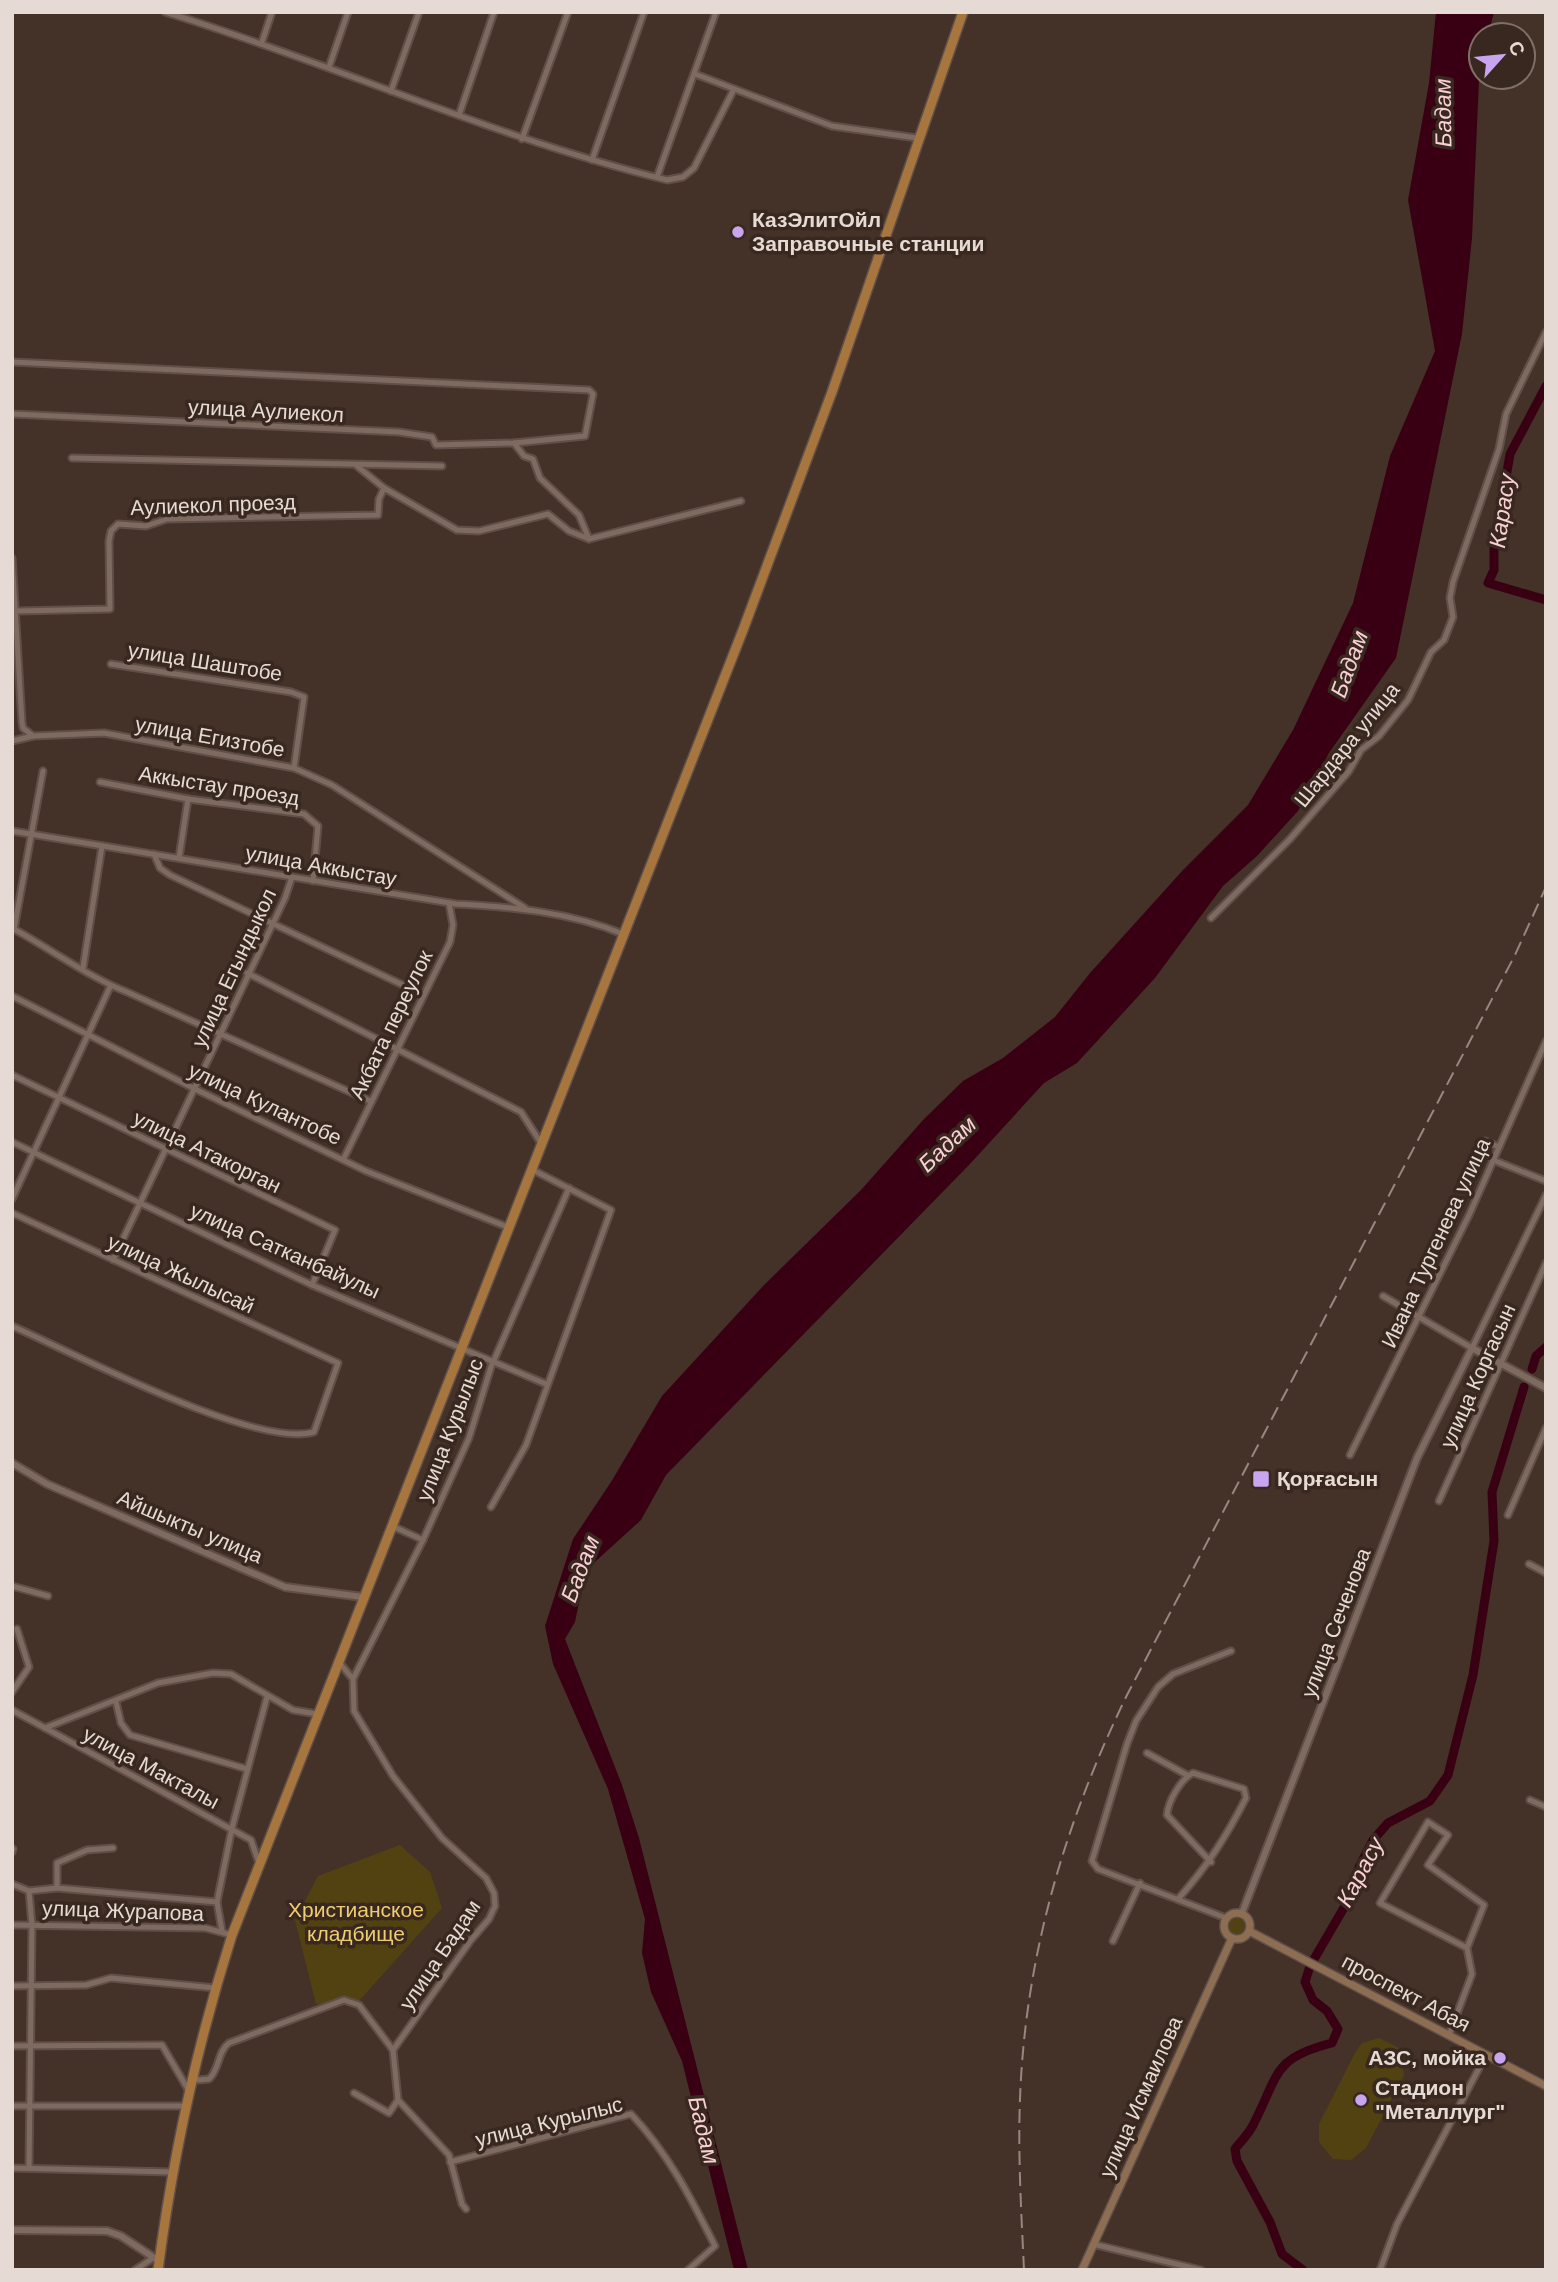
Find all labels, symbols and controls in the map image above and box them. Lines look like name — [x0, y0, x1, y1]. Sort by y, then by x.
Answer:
north arrow — [1467, 21, 1537, 91]
text: С — [1504, 38, 1529, 60]
water label: Бадам — [1429, 78, 1457, 148]
place label: КазЭлитОйл Заправочные станции — [752, 208, 984, 255]
marker: КазЭлитОйл Заправочные станции — [730, 224, 746, 240]
street label: улица Аулиекол — [188, 395, 344, 426]
water label: Карасу — [1484, 471, 1520, 550]
street label: Аулиекол проезд — [130, 490, 296, 519]
water label: Бадам — [1325, 627, 1373, 701]
street label: улица Шаштобе — [126, 638, 284, 685]
street label: Шардара улица — [1290, 678, 1404, 811]
street label: улица Егизтобе — [134, 712, 286, 761]
street label: Аккыстау проезд — [137, 761, 301, 810]
street label: улица Аккыстау — [244, 841, 399, 890]
street label: улица Егындыкол — [187, 885, 280, 1051]
street label: Акбата переулок — [345, 946, 437, 1103]
street label: улица Кулантобе — [185, 1058, 345, 1149]
street label: улица Атакорган — [130, 1106, 285, 1197]
water label: Бадам — [913, 1111, 981, 1177]
street label: Ивана Тургенева улица — [1377, 1134, 1494, 1351]
street label: улица Сатканбайулы — [187, 1198, 384, 1303]
street label: улица Жылысай — [104, 1229, 258, 1318]
street label: улица Коргасын — [1435, 1300, 1520, 1451]
street label: улица Курылыс — [412, 1355, 487, 1504]
place label: Қорғасын — [1277, 1467, 1378, 1490]
marker: Қорғасын — [1251, 1469, 1271, 1489]
street label: Айшыкты улица — [114, 1486, 266, 1568]
water label: Бадам — [555, 1532, 605, 1606]
street label: улица Сеченова — [1296, 1545, 1375, 1701]
street label: улица Макталы — [79, 1722, 223, 1813]
water label: Карасу — [1331, 1832, 1390, 1911]
street label: улица Бадам — [394, 1895, 485, 2014]
street label: улица Журапова — [42, 1896, 205, 1925]
park label: Христианское кладбище — [288, 1898, 424, 1945]
street label: проспект Абая — [1338, 1949, 1474, 2036]
street label: улица Исмаилова — [1095, 2012, 1187, 2181]
place label: АЗС, мойка — [1368, 2046, 1486, 2069]
marker: АЗС, мойка — [1492, 2050, 1508, 2066]
place label: Стадион "Металлург" — [1375, 2076, 1505, 2123]
street label: улица Курылыс — [473, 2092, 625, 2151]
marker: Стадион "Металлург" — [1353, 2092, 1369, 2108]
water label: Бадам — [683, 2093, 725, 2167]

